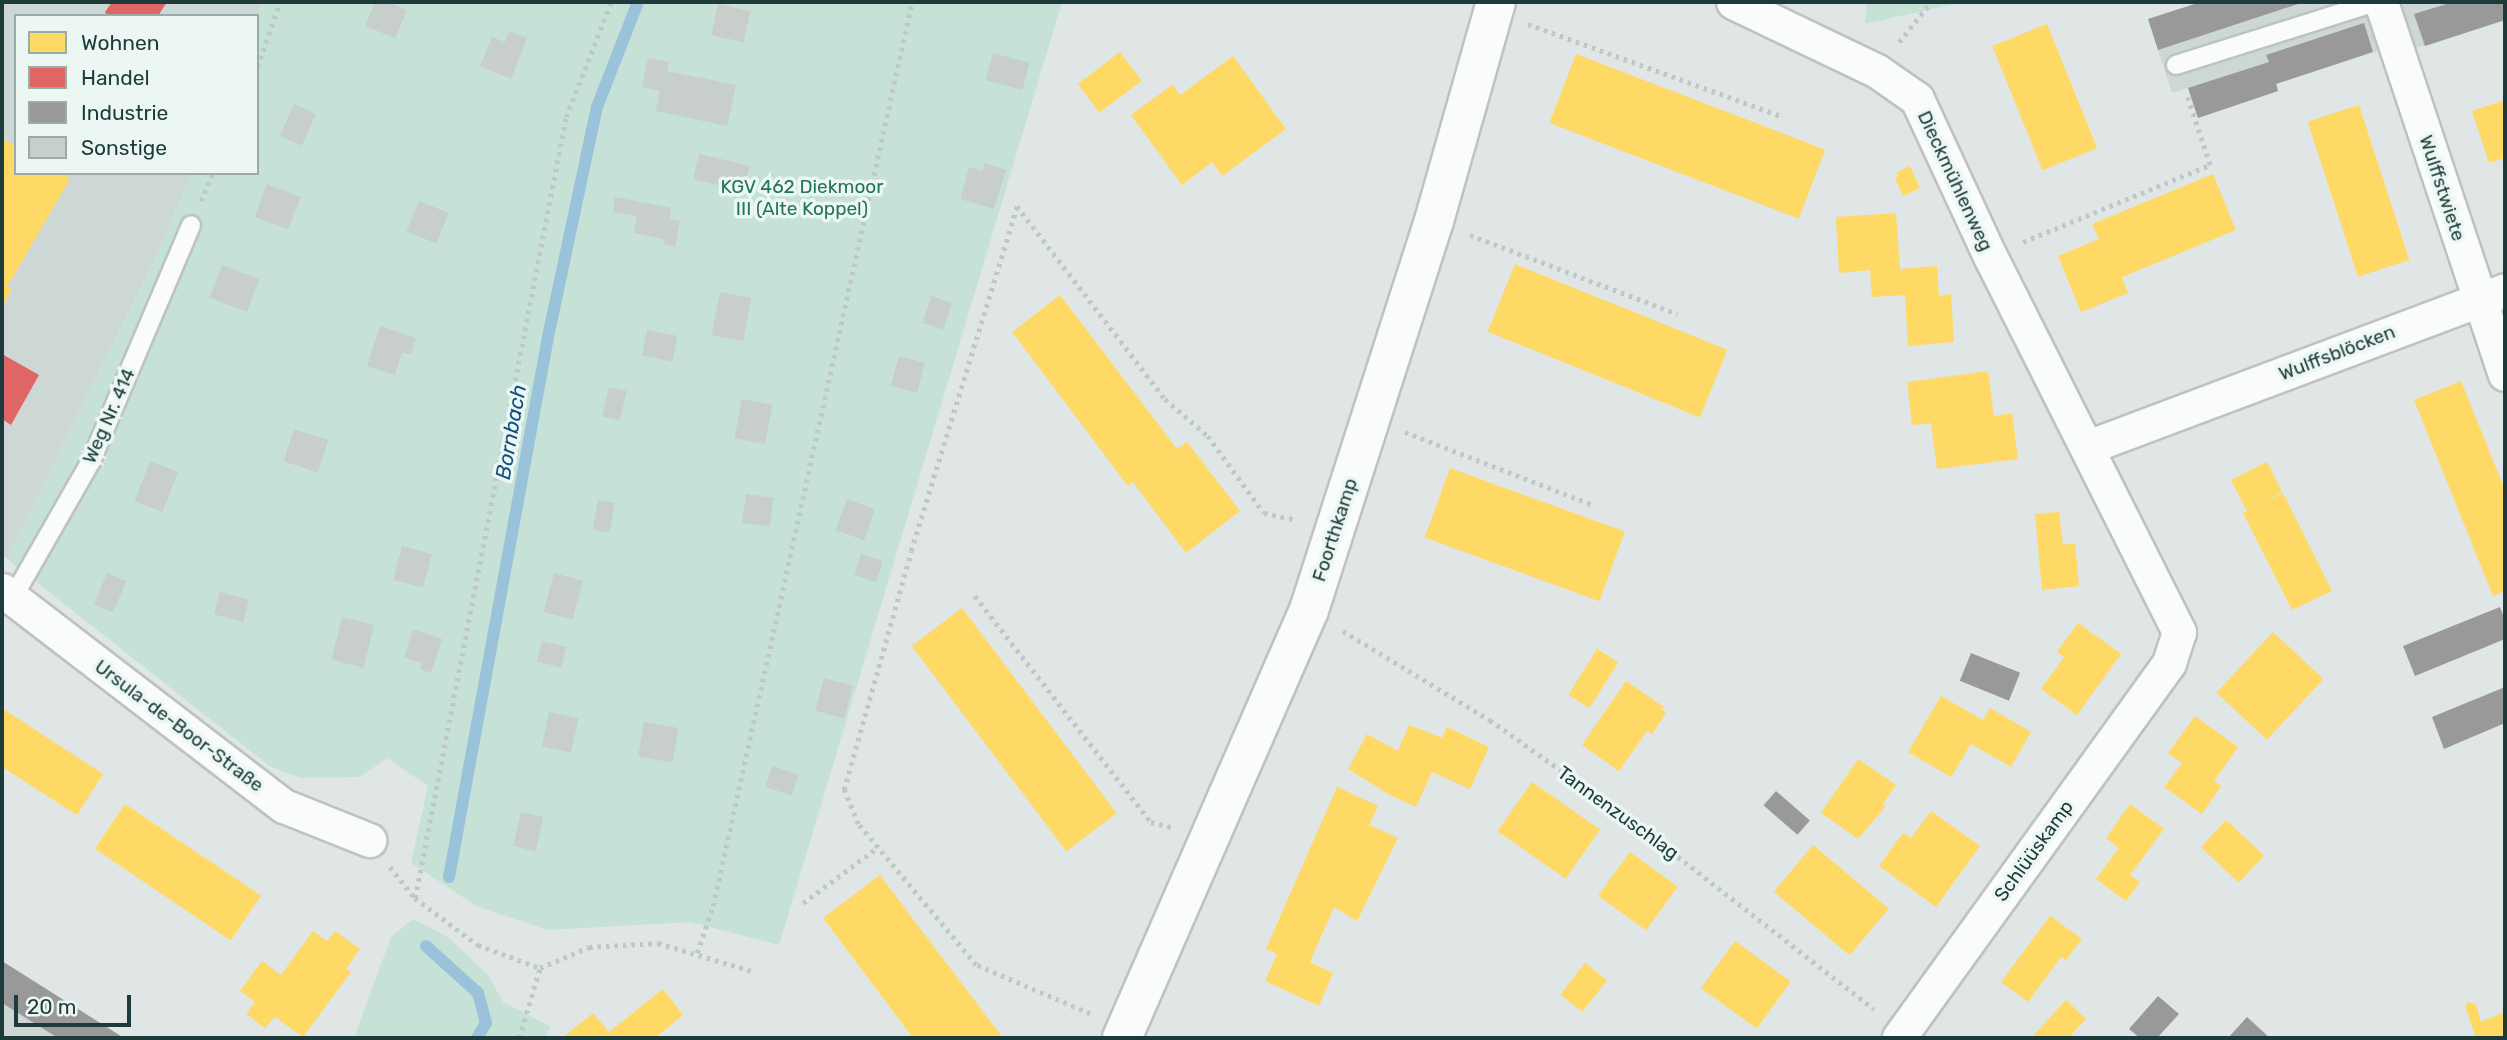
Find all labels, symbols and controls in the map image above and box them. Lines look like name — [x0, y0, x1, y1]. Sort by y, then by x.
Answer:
legend — [14, 14, 259, 175]
text: Wohnen — [81, 30, 159, 55]
text: Handel — [81, 65, 150, 90]
text: Industrie — [81, 100, 168, 125]
street label: Dieckmühlenweg — [1913, 107, 1997, 255]
street label: Wulffstwiete — [2414, 132, 2470, 244]
text: Sonstige — [81, 135, 167, 160]
park label: KGV 462 Diekmoor III (Alte Koppel) — [720, 176, 884, 220]
street label: Wulffsblöcken — [2276, 320, 2398, 386]
street label: Weg Nr. 414 — [78, 365, 140, 467]
water label: Bornbach — [490, 383, 532, 481]
street label: Foorthkamp — [1308, 475, 1362, 585]
street label: Ursula-de-Boor-Straße — [90, 655, 268, 797]
street label: Tannenzuschlag — [1553, 761, 1683, 865]
street label: Schlüüskamp — [1990, 796, 2078, 906]
scale bar — [18, 981, 135, 1025]
text: 20 m — [27, 994, 76, 1019]

